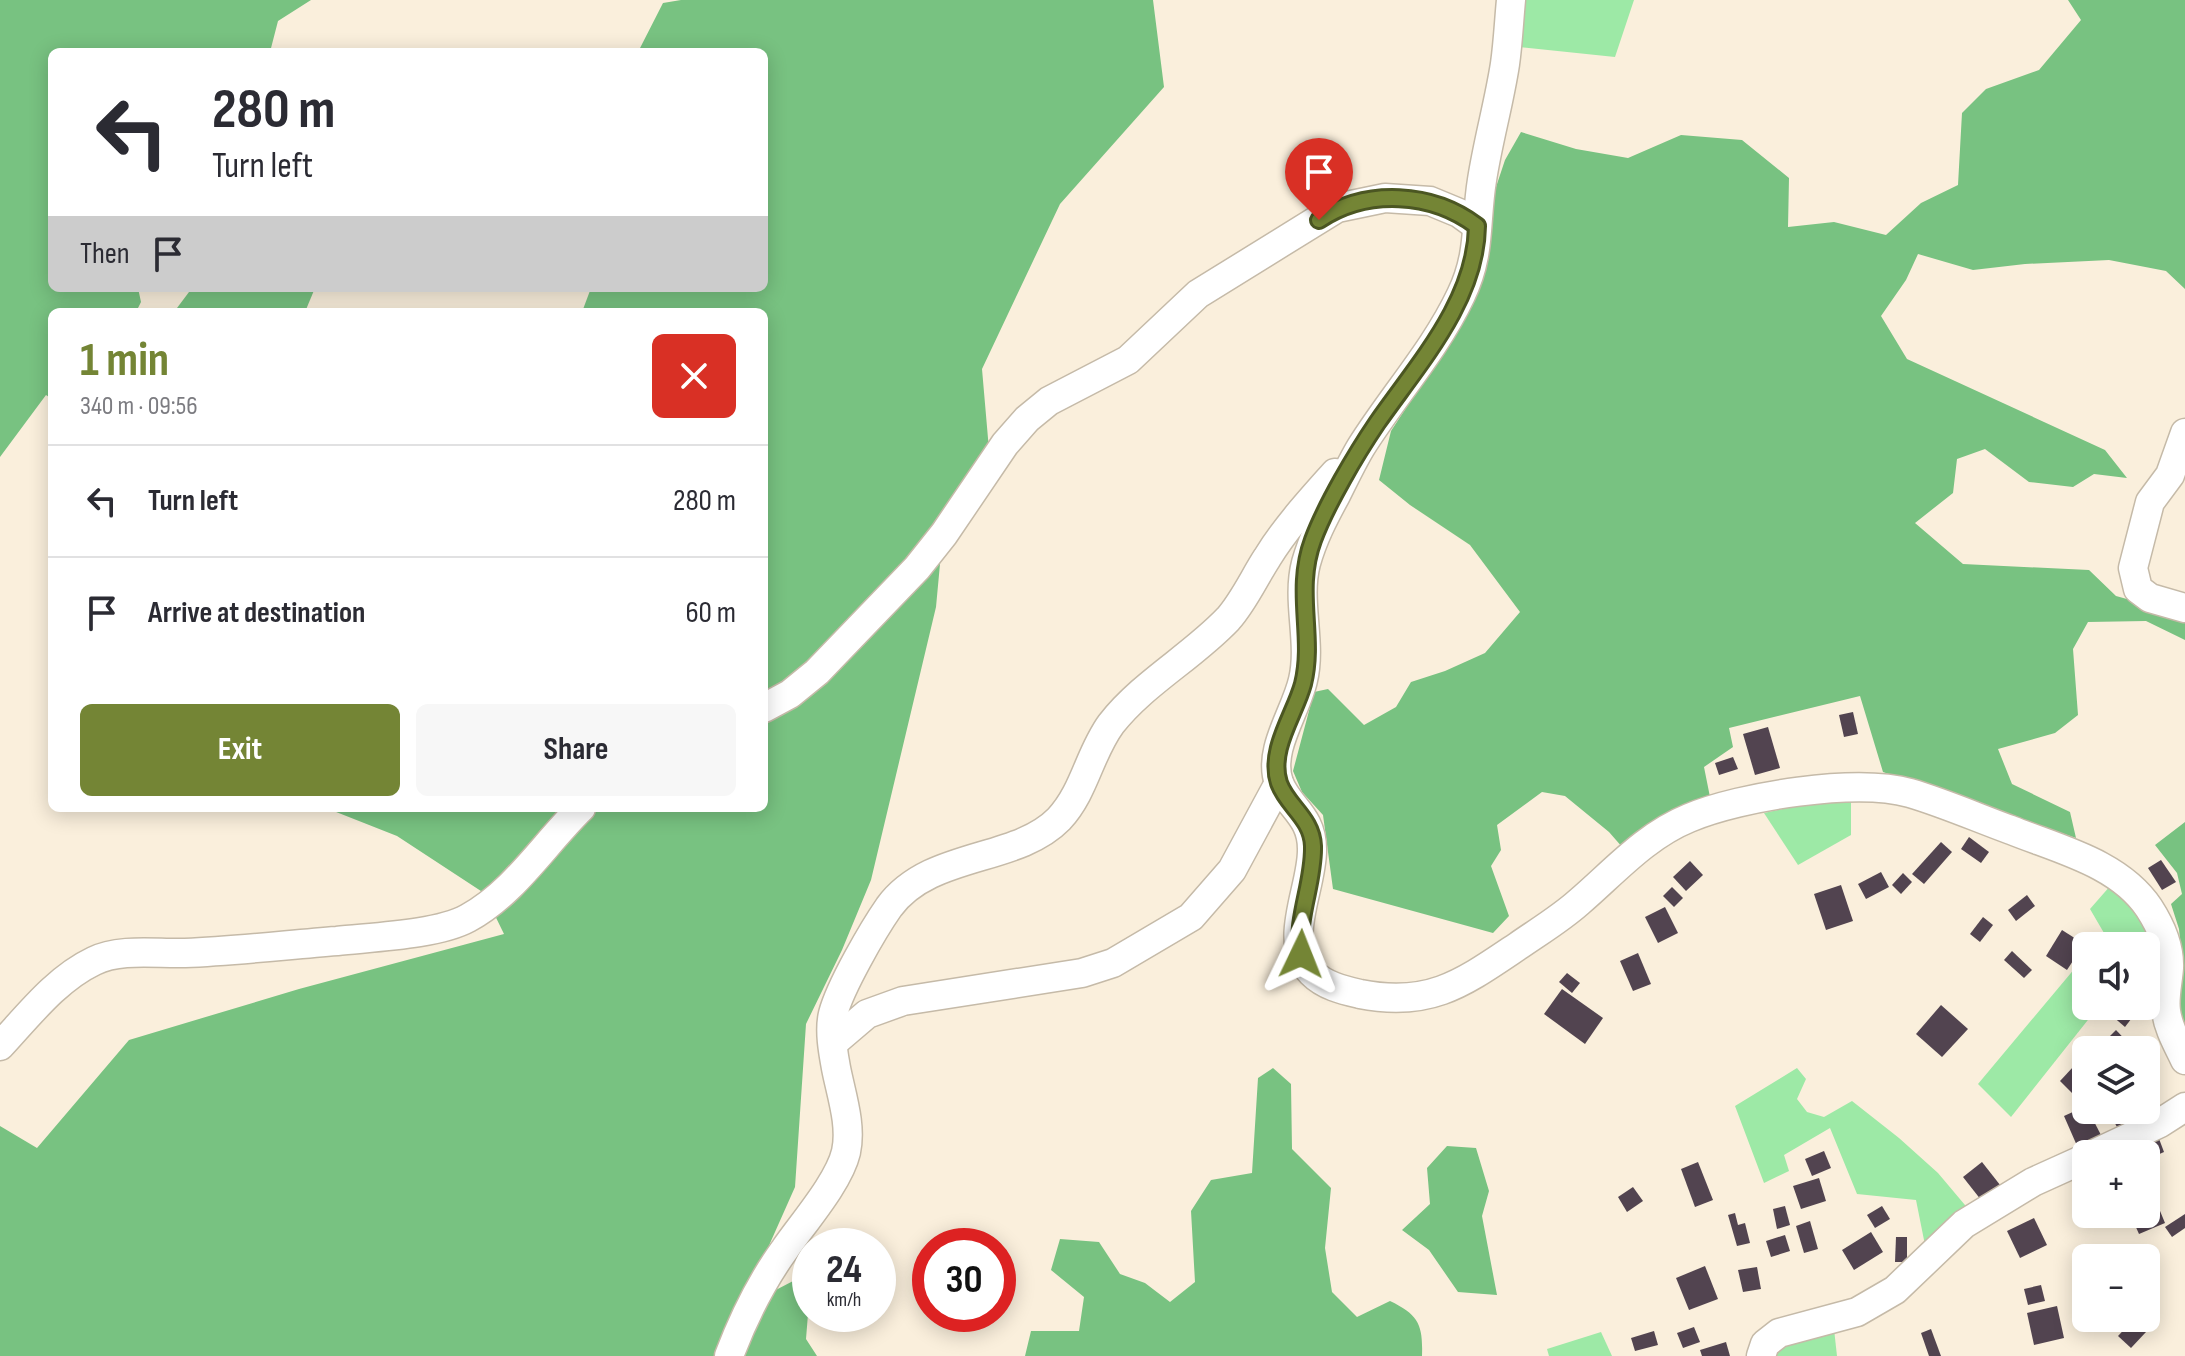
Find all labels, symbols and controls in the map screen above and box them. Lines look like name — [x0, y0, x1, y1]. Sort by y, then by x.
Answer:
text: 280 m — [212, 77, 335, 144]
icon: left — [80, 80, 184, 184]
pin — [1285, 138, 1353, 220]
text: Turn left — [212, 145, 313, 188]
icon: arrive — [1297, 150, 1341, 194]
icon: arrive — [146, 232, 190, 276]
text: Then — [80, 236, 130, 272]
text: 1 min — [80, 332, 169, 389]
button: close — [652, 334, 736, 418]
text: 340 m · 09:56 — [80, 391, 198, 422]
icon: left — [80, 479, 124, 523]
text: Turn left — [148, 483, 238, 519]
text: 280 m — [673, 483, 736, 519]
icon: arrive — [80, 591, 124, 635]
text: Arrive at destination — [148, 595, 365, 631]
text: 60 m — [685, 595, 736, 631]
button: Exit — [80, 704, 400, 796]
button: Share — [416, 704, 736, 796]
position arrow — [1259, 912, 1343, 996]
map controls — [2072, 932, 2160, 1332]
button: sound — [2072, 932, 2160, 1020]
button: layers — [2072, 1036, 2160, 1124]
button: + — [2072, 1140, 2160, 1228]
speed limit sign: 30 — [912, 1228, 1016, 1332]
button: − — [2072, 1244, 2160, 1332]
text: 24 — [826, 1246, 862, 1294]
text: km/h — [827, 1288, 861, 1312]

